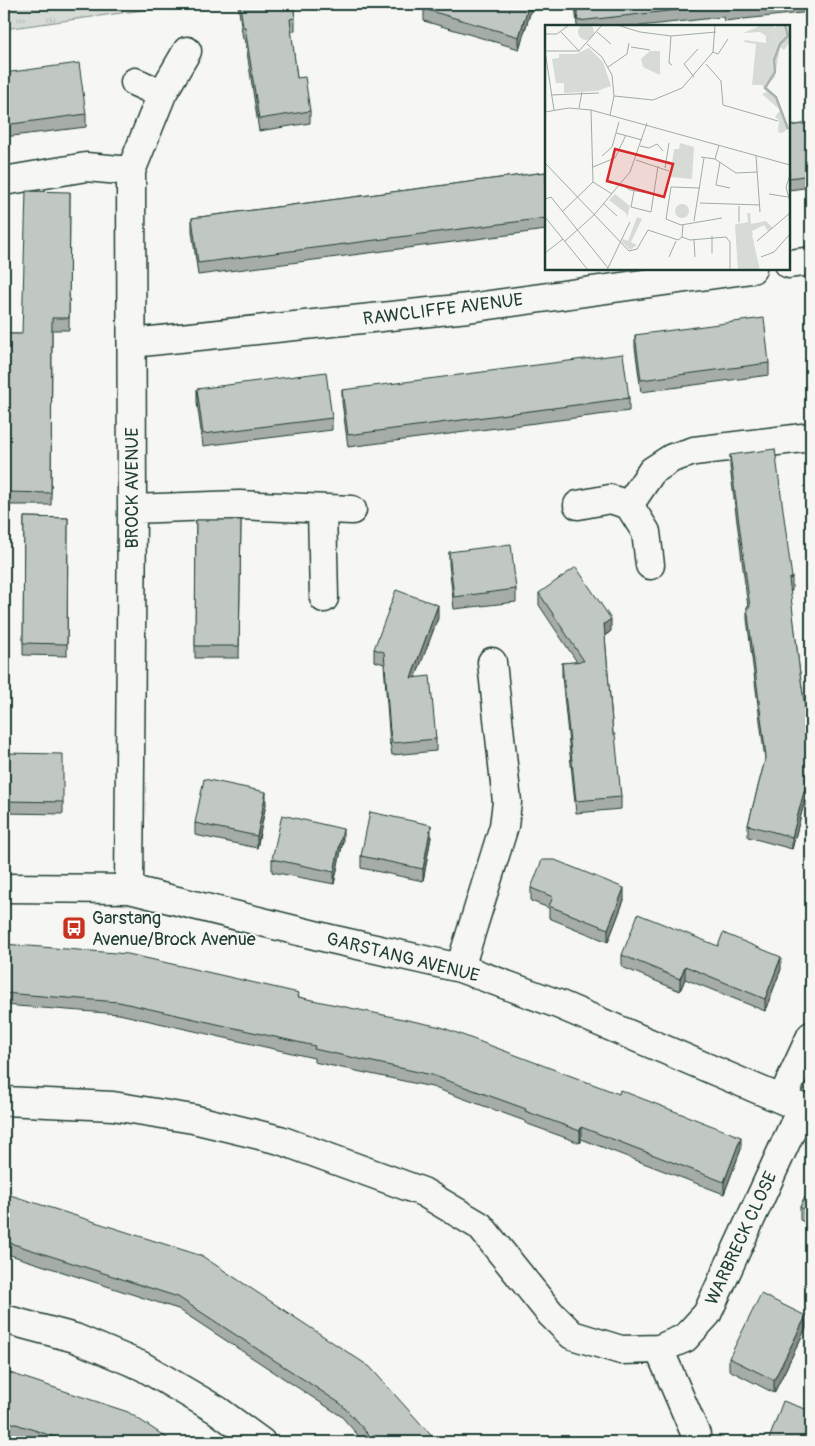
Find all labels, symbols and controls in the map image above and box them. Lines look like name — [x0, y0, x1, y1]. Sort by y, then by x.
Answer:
inset map — [545, 25, 790, 270]
street label: RAWCLIFFE AVENUE — [362, 288, 524, 331]
street label: BROCK AVENUE — [121, 427, 144, 549]
place label: Garstang Avenue/Brock Avenue — [92, 907, 256, 951]
bus stop icon: Garstang Avenue/Brock Avenue — [61, 915, 87, 941]
street label: GARSTANG AVENUE — [324, 927, 482, 988]
street label: WARBRECK CLOSE — [700, 1168, 782, 1309]

